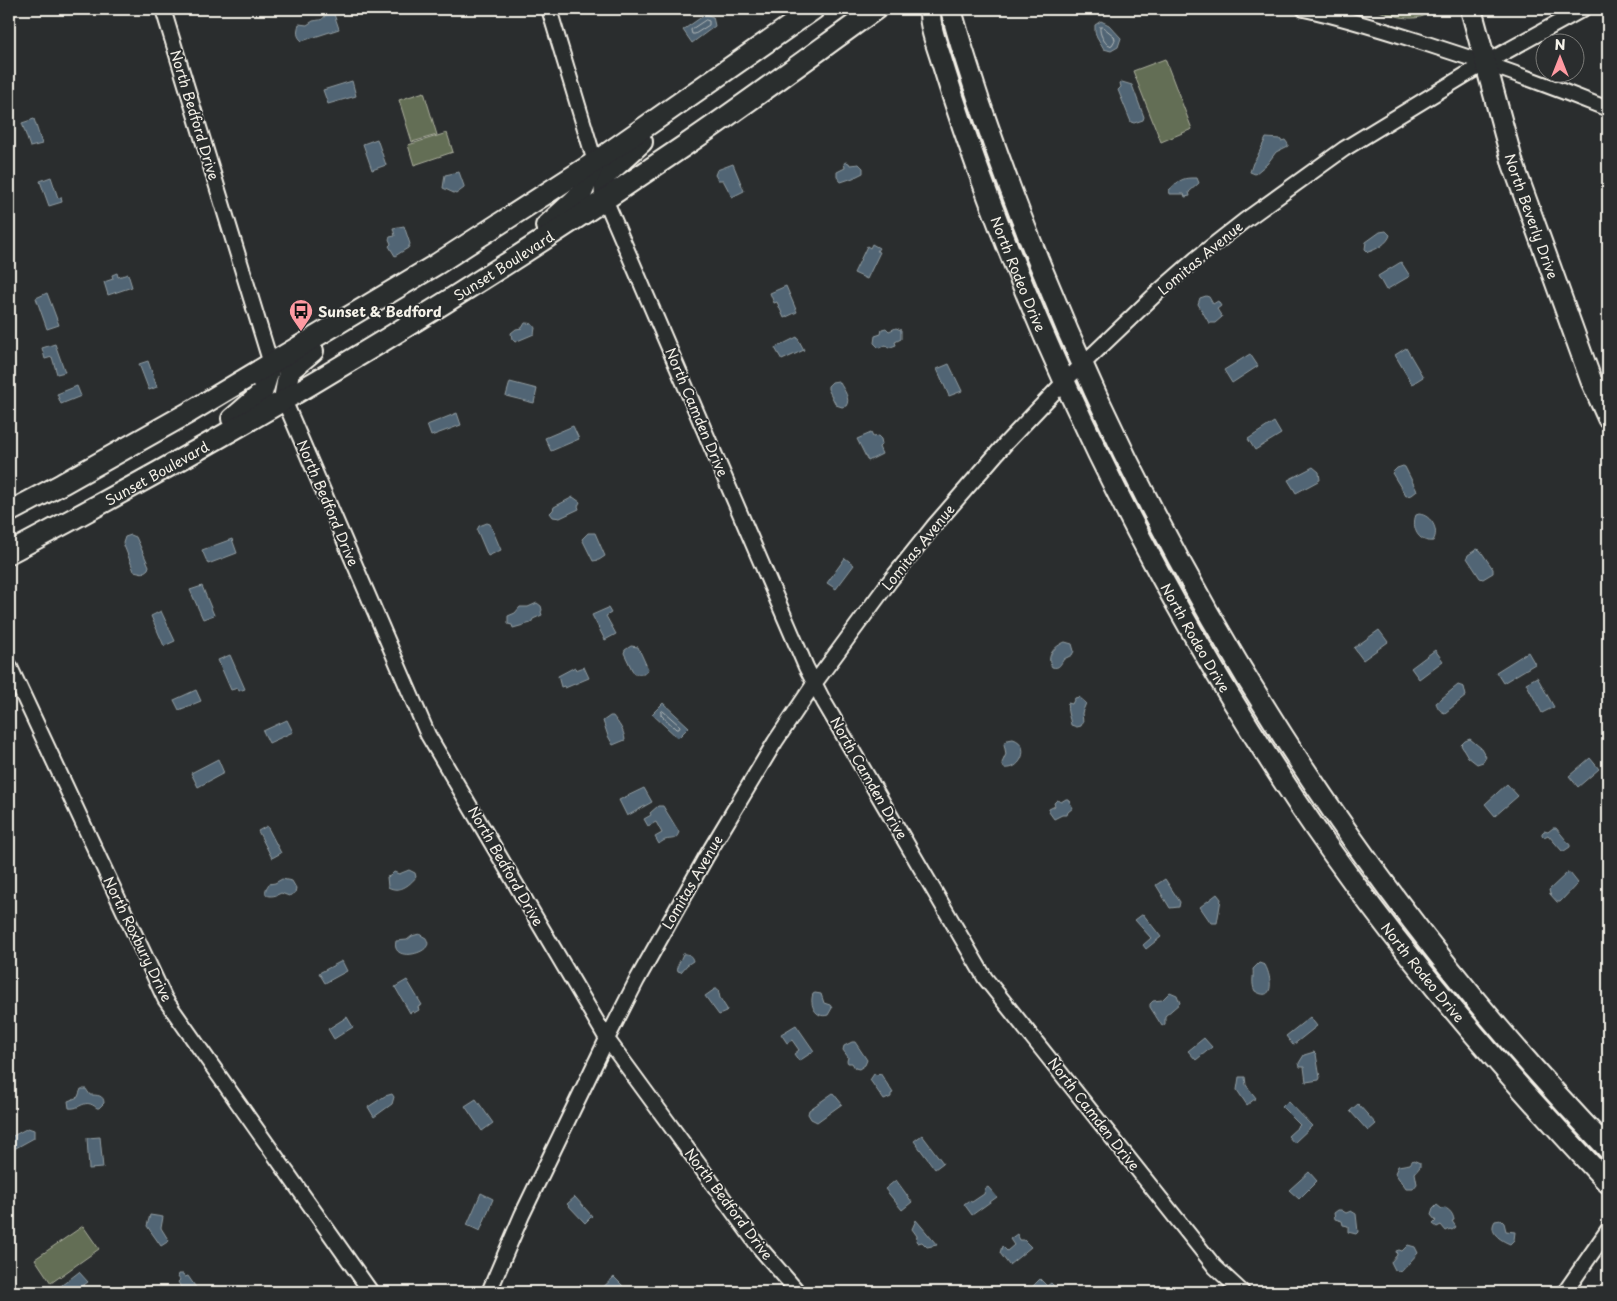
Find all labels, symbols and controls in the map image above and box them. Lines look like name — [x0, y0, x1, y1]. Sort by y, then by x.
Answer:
north arrow — [1534, 32, 1584, 82]
text: N — [1554, 34, 1566, 55]
street label: North Bedford Drive — [165, 47, 225, 183]
street label: North Beverly Drive — [1500, 151, 1564, 282]
street label: North Rodeo Drive — [986, 213, 1052, 335]
street label: Lomitas Avenue — [1153, 216, 1247, 300]
street label: Sunset Boulevard — [449, 225, 558, 306]
bus stop icon: Sunset & Bedford — [288, 298, 314, 332]
place label: Sunset & Bedford — [318, 301, 442, 322]
street label: North Camden Drive — [660, 344, 734, 480]
street label: Sunset Boulevard — [101, 435, 213, 510]
street label: North Bedford Drive — [292, 437, 364, 570]
street label: Lomitas Avenue — [877, 499, 959, 595]
street label: North Rodeo Drive — [1156, 579, 1236, 696]
street label: North Camden Drive — [825, 713, 913, 843]
street label: North Bedford Drive — [463, 802, 549, 930]
street label: Lomitas Avenue — [657, 831, 727, 933]
street label: North Roxbury Drive — [99, 873, 177, 1005]
street label: North Rodeo Drive — [1377, 918, 1470, 1027]
street label: North Camden Drive — [1043, 1053, 1145, 1175]
street label: North Bedford Drive — [680, 1144, 778, 1265]

